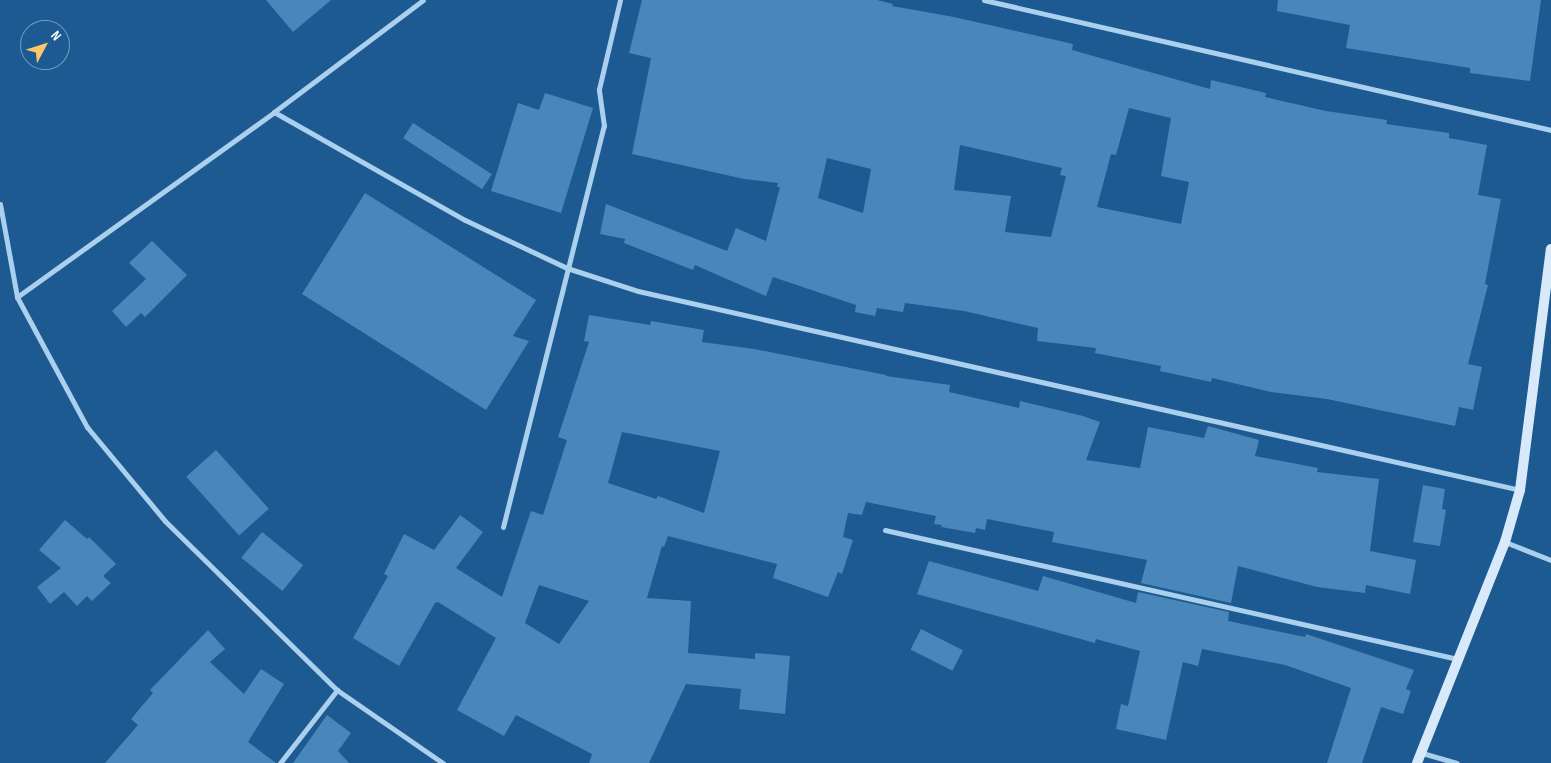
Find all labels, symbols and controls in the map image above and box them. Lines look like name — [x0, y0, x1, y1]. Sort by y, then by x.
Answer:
north arrow — [20, 20, 70, 70]
text: N — [47, 27, 65, 44]

